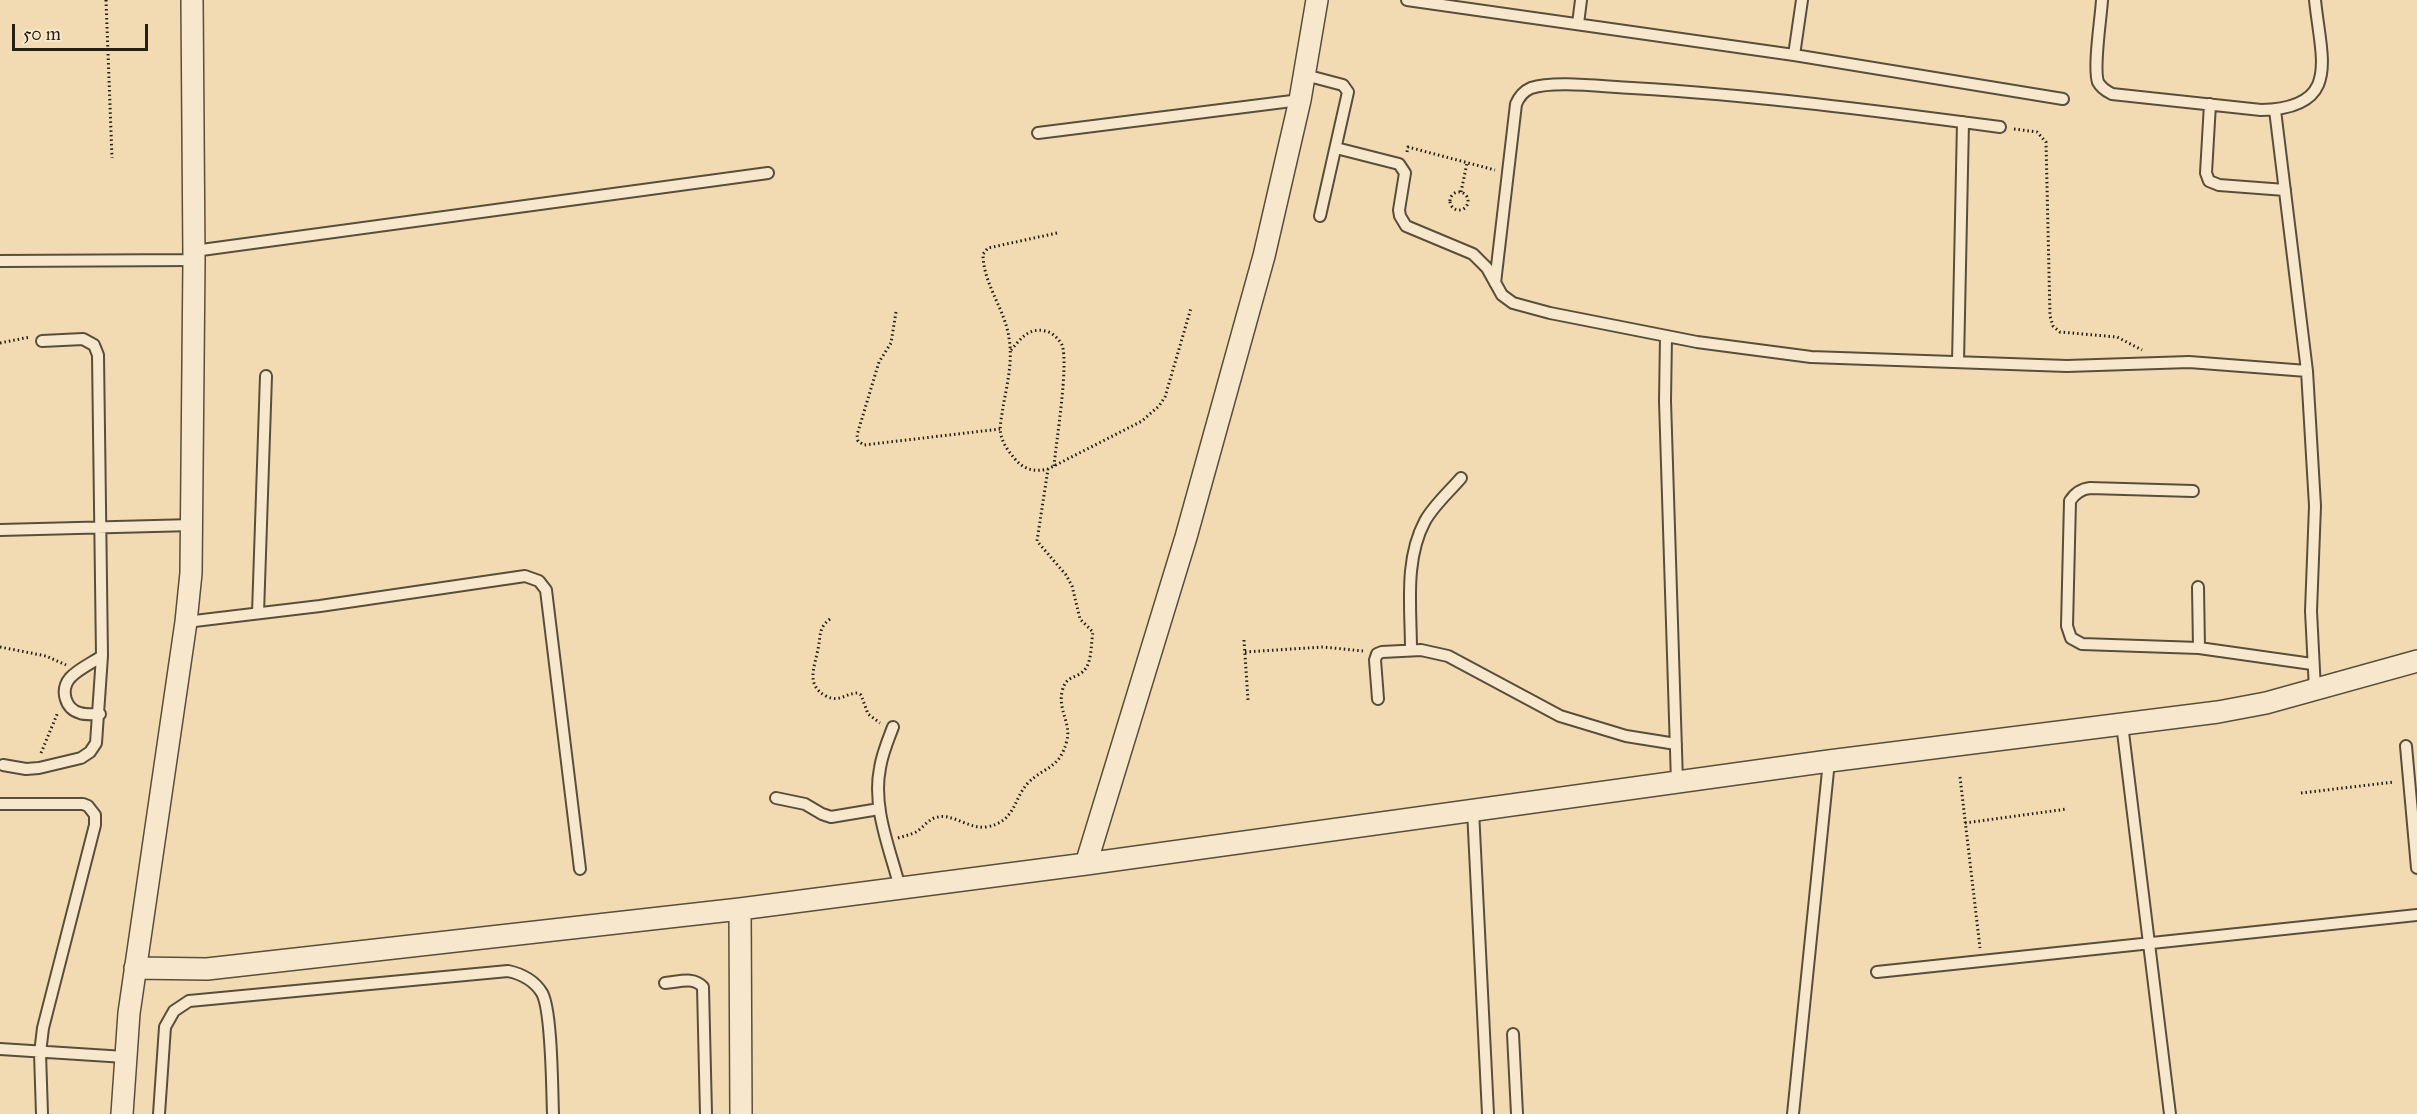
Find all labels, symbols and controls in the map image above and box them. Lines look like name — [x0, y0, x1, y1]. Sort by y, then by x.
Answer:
scale bar — [15, 12, 152, 50]
text: 50 m — [23, 23, 61, 45]

